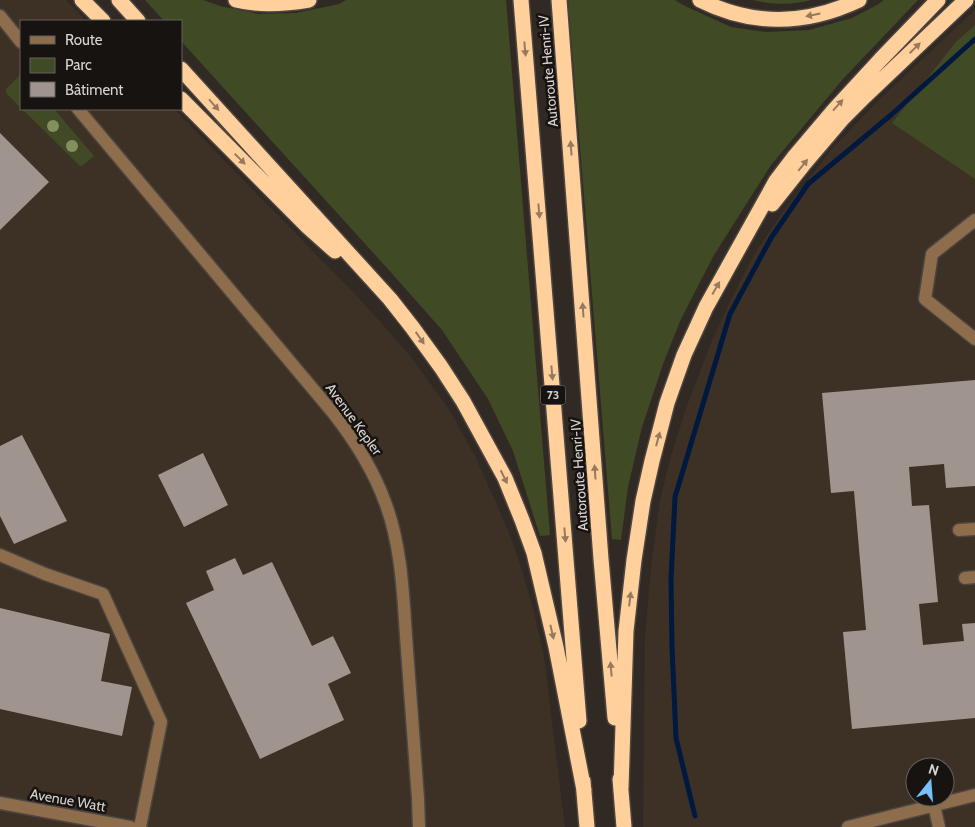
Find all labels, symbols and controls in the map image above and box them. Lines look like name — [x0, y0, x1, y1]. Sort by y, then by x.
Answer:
one-way arrow — [806, 11, 821, 19]
street label: Autoroute Henri-IV — [534, 14, 562, 128]
legend — [20, 20, 182, 110]
text: Route — [65, 31, 103, 49]
one-way arrow — [522, 41, 530, 57]
one-way arrow — [909, 42, 921, 54]
text: Parc — [65, 56, 92, 74]
text: Bâtiment — [65, 81, 123, 99]
one-way arrow — [208, 99, 220, 111]
one-way arrow — [832, 100, 844, 112]
one-way arrow — [566, 140, 574, 156]
one-way arrow — [234, 153, 246, 165]
one-way arrow — [797, 159, 808, 172]
one-way arrow — [535, 203, 543, 219]
one-way arrow — [712, 281, 720, 296]
one-way arrow — [579, 302, 587, 318]
one-way arrow — [415, 331, 425, 345]
one-way arrow — [548, 365, 556, 381]
street label: Avenue Kepler — [322, 379, 387, 459]
road number: 73 — [540, 386, 566, 404]
street label: Autoroute Henri-IV — [566, 418, 592, 532]
one-way arrow — [654, 432, 662, 447]
one-way arrow — [591, 464, 599, 480]
one-way arrow — [500, 470, 508, 484]
one-way arrow — [561, 527, 569, 543]
one-way arrow — [626, 591, 634, 607]
one-way arrow — [548, 624, 556, 639]
one-way arrow — [607, 661, 615, 677]
north arrow — [905, 757, 955, 807]
text: N — [926, 760, 941, 780]
street label: Avenue Watt — [29, 785, 107, 816]

